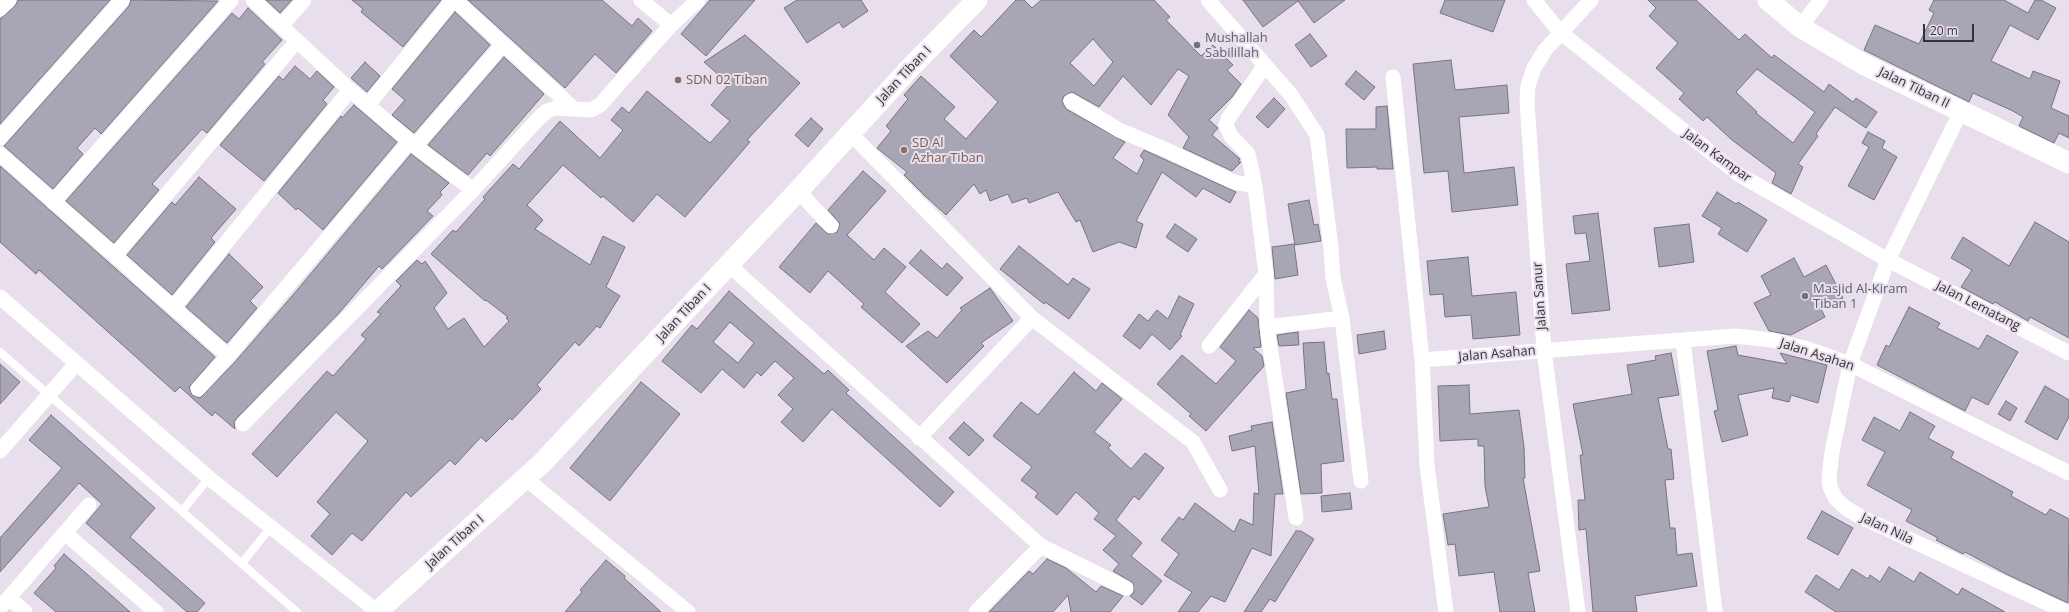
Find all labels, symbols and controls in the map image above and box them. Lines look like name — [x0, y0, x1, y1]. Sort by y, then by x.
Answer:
scale bar — [1925, 16, 1976, 42]
text: 20 m — [1930, 22, 1958, 39]
place label: Mushallah Sabilillah — [1205, 30, 1268, 61]
marker: Mushallah Sabilillah — [1192, 40, 1202, 50]
street label: Jalan Tiban I — [873, 43, 935, 107]
street label: Jalan Tiban II — [1876, 64, 1952, 112]
place label: SDN 02 Tiban — [686, 72, 768, 88]
marker: SDN 02 Tiban — [673, 75, 683, 85]
street label: Jalan Kampar — [1680, 126, 1754, 186]
place label: SD Al Azhar Tiban — [912, 135, 984, 166]
marker: SD Al Azhar Tiban — [899, 145, 909, 155]
street label: Jalan Sanur — [1530, 261, 1550, 331]
street label: Jalan Lematang — [1933, 278, 2023, 334]
street label: Jalan Tiban I — [653, 281, 715, 345]
place label: Masjid Al-Kiram Tiban 1 — [1813, 281, 1908, 312]
marker: Masjid Al-Kiram Tiban 1 — [1800, 291, 1810, 301]
street label: Jalan Asahan — [1778, 336, 1856, 374]
street label: Jalan Asahan — [1458, 343, 1536, 365]
street label: Jalan Nila — [1858, 510, 1916, 548]
street label: Jalan Tiban I — [423, 512, 487, 572]

